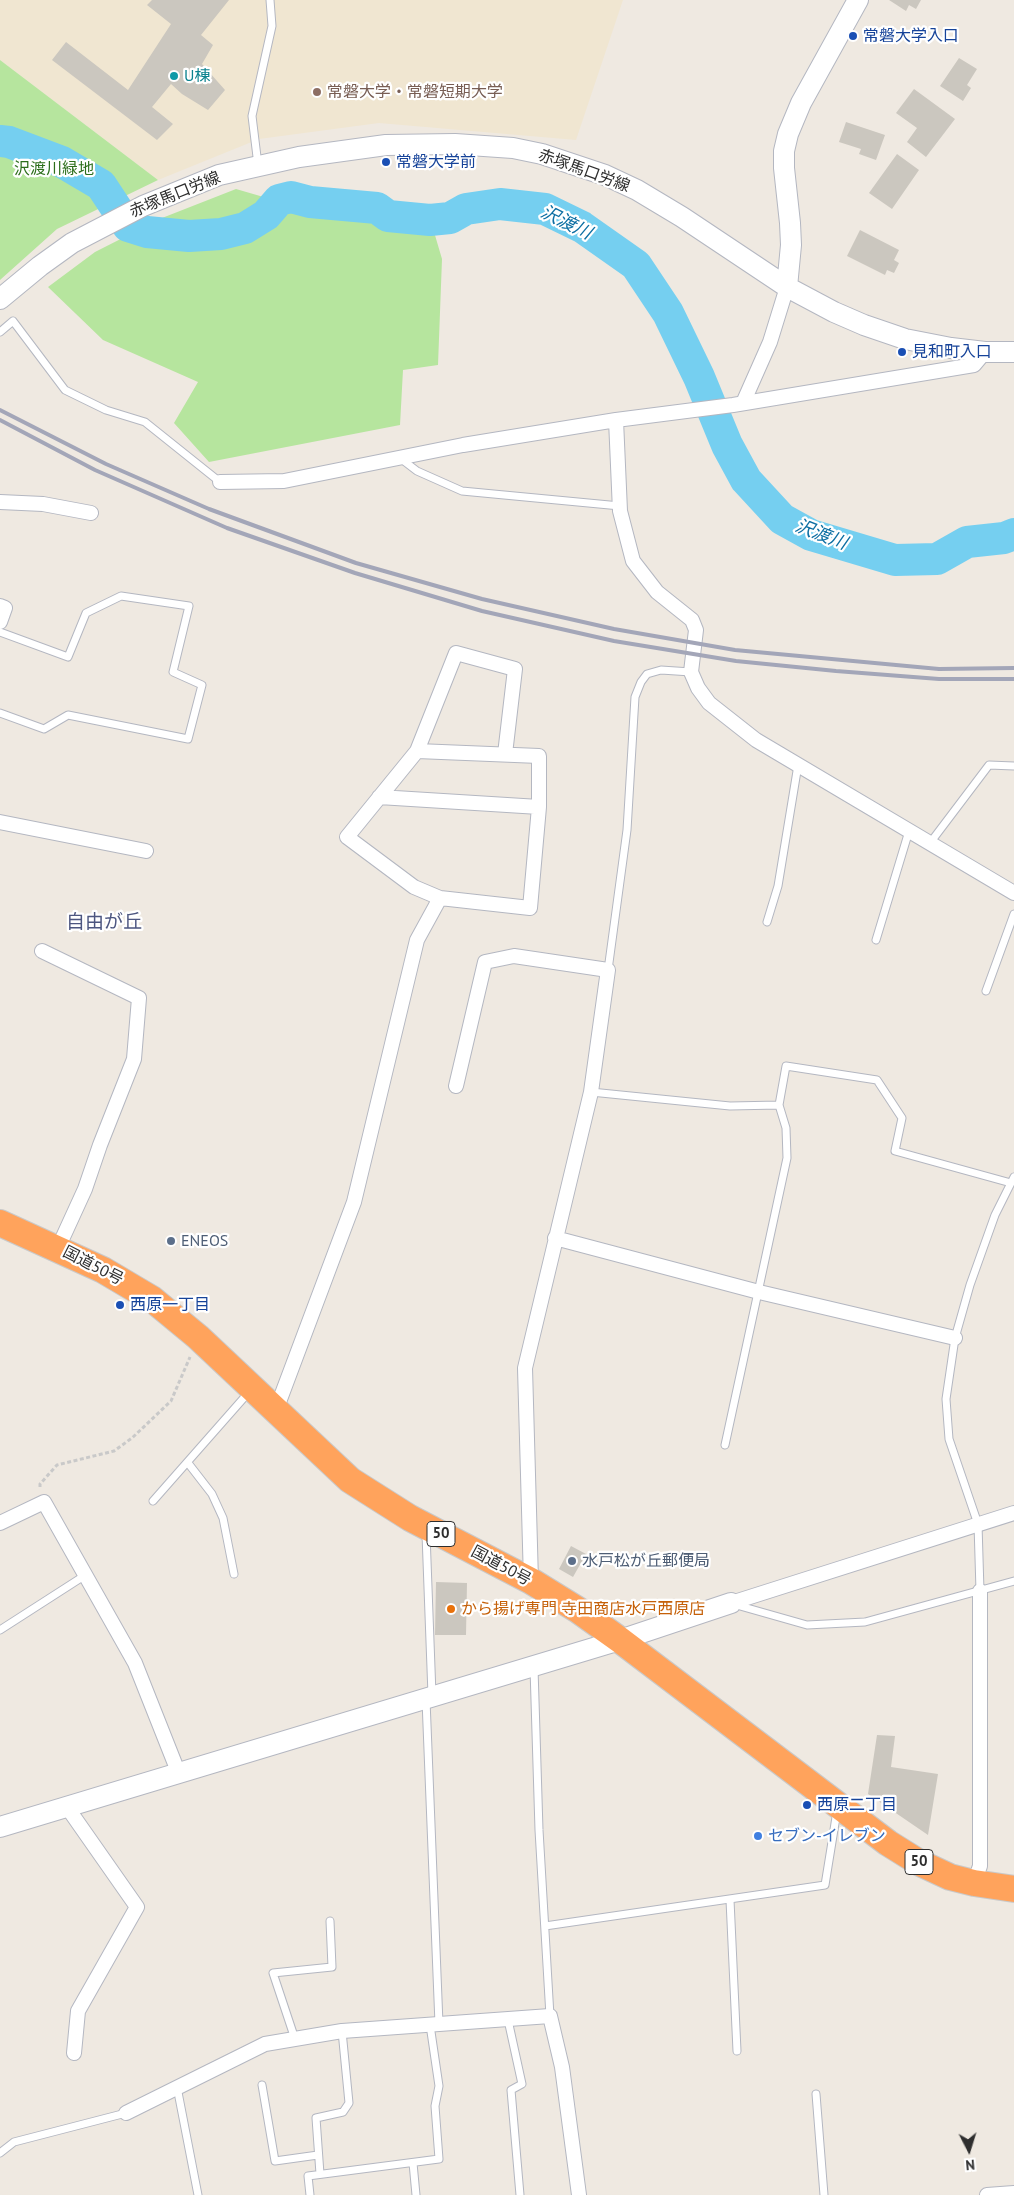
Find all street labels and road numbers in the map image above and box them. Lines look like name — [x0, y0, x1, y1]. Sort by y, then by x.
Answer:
street label: 赤塚馬口労線 — [536, 146, 632, 196]
street label: 赤塚馬口労線 — [127, 168, 223, 222]
street label: 国道50号 — [59, 1243, 127, 1289]
road number: 50 — [427, 1522, 455, 1546]
street label: 国道50号 — [468, 1542, 534, 1590]
road number: 50 — [905, 1850, 933, 1874]

